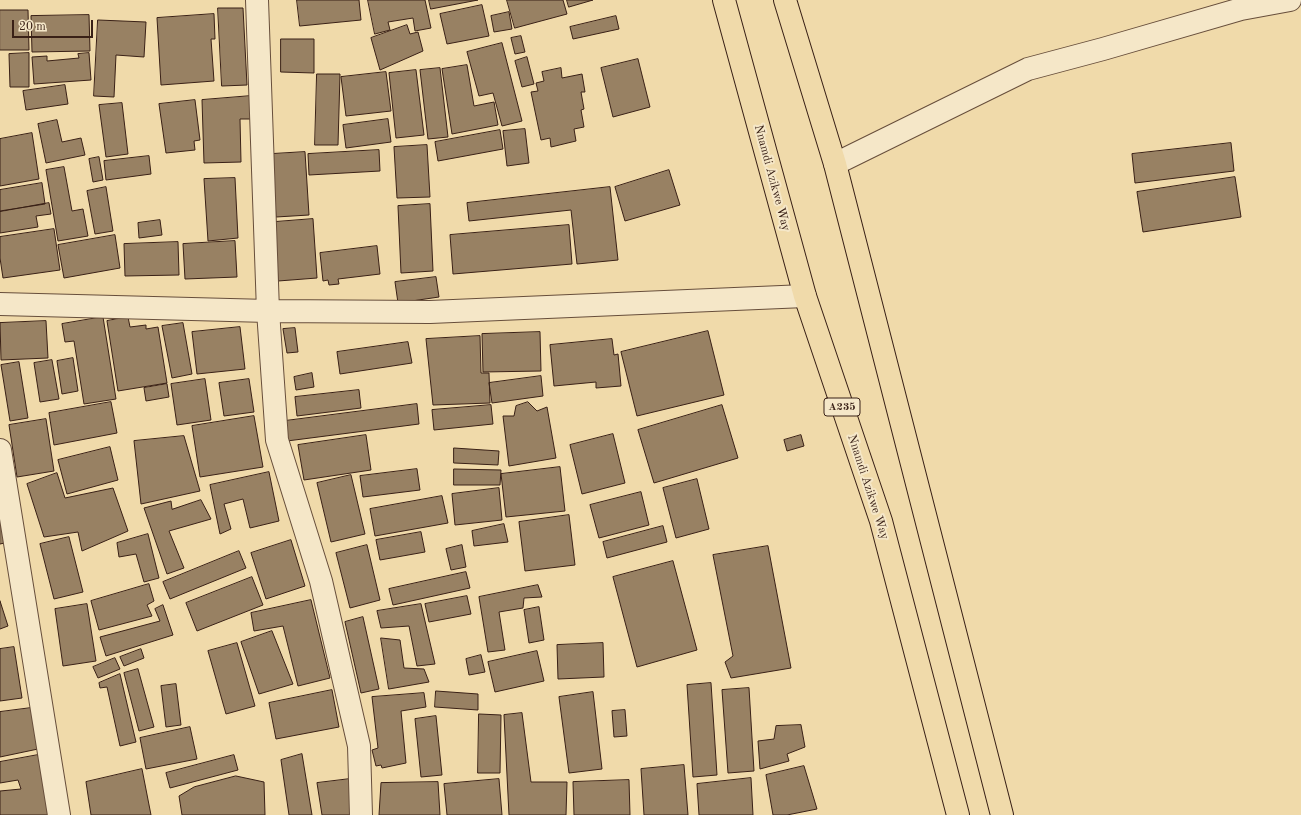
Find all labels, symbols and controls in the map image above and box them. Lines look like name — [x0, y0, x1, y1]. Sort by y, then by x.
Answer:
scale bar — [14, 12, 95, 38]
text: 20 m — [19, 21, 46, 33]
street label: Nnamdi Azikwe Way — [751, 123, 793, 233]
road number: A235 — [824, 398, 860, 416]
street label: Nnamdi Azikwe Way — [844, 433, 892, 541]

